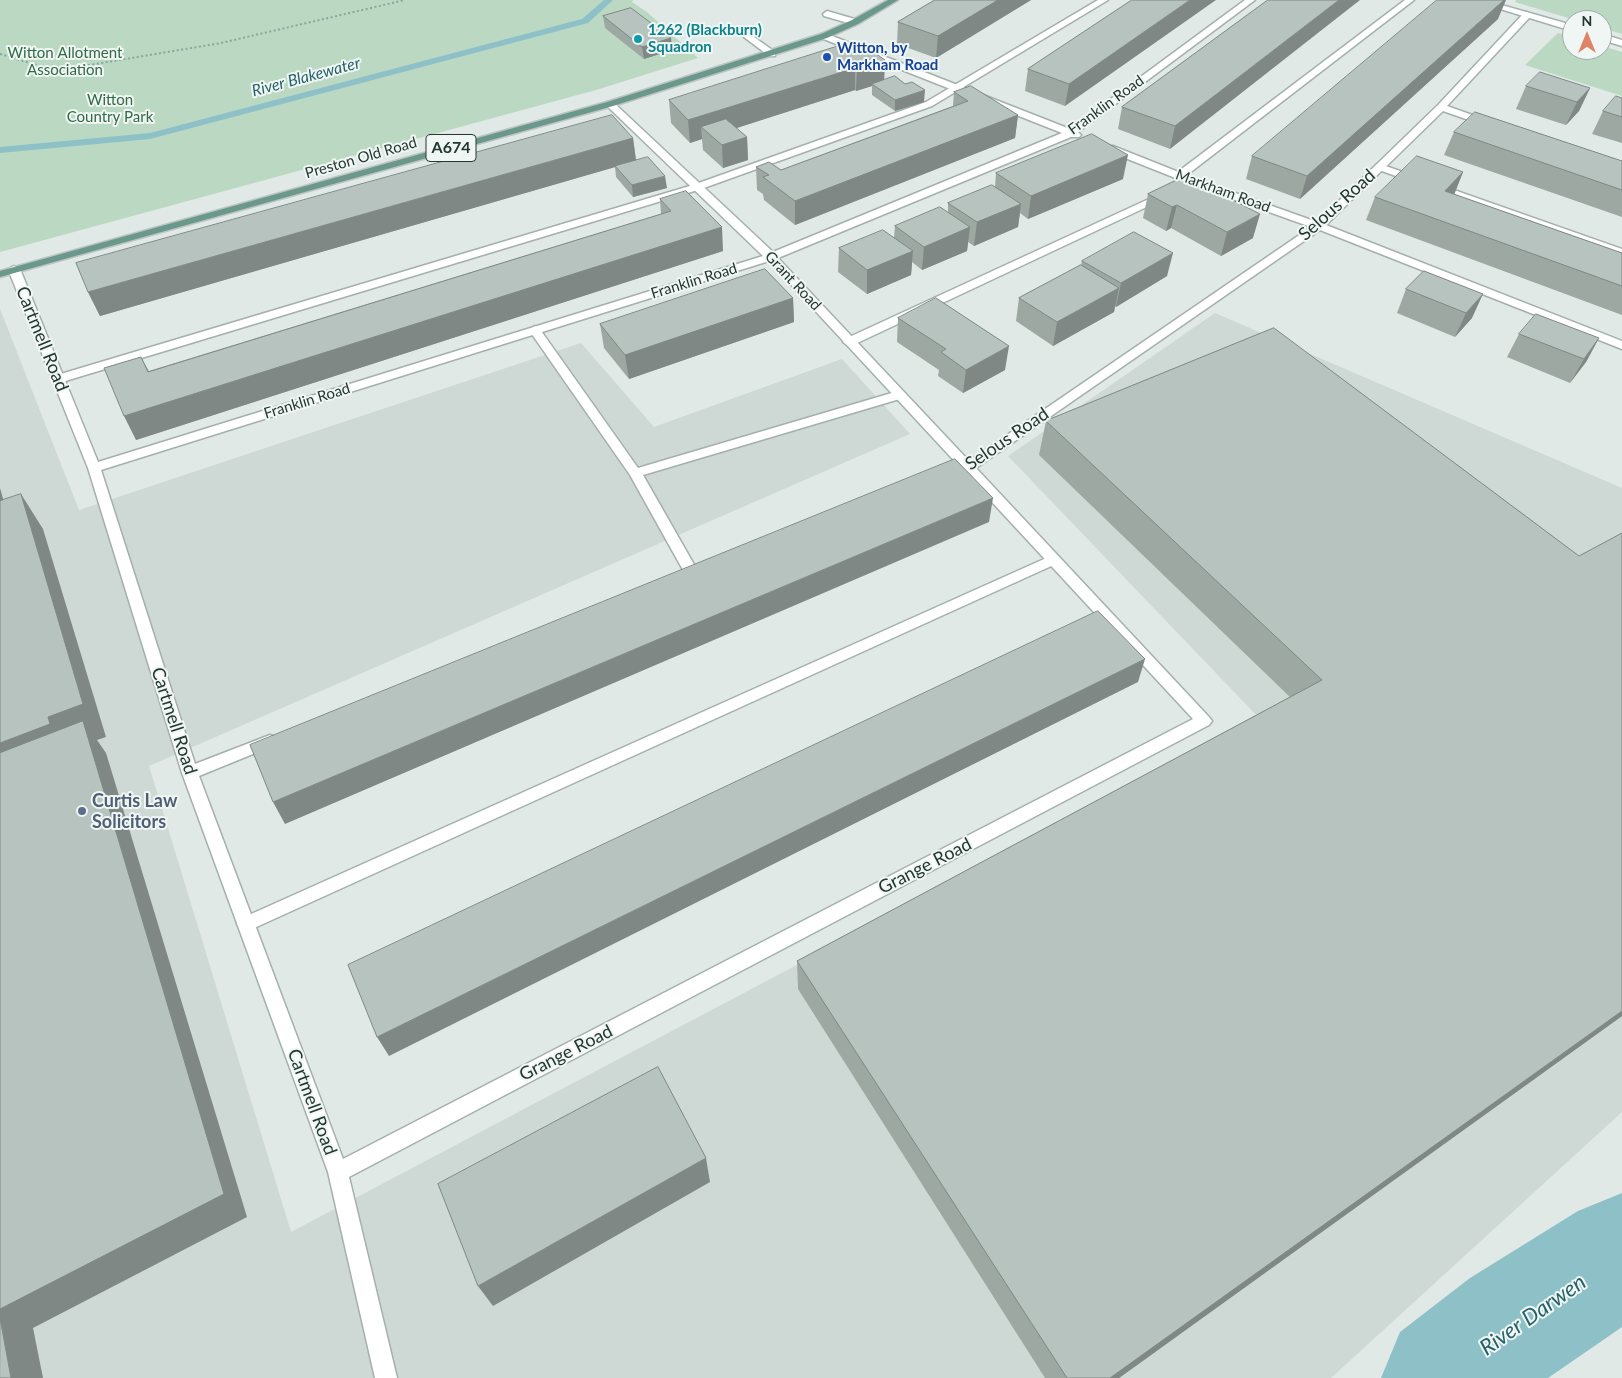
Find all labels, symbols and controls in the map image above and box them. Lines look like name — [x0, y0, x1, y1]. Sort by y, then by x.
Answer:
north arrow — [1562, 10, 1612, 60]
text: N — [1582, 12, 1592, 29]
place label: 1262 (Blackburn) Squadron — [648, 21, 762, 56]
marker: 1262 (Blackburn) Squadron — [632, 33, 644, 45]
place label: Witton, by Markham Road — [837, 39, 938, 74]
park label: Witton Allotment Association — [8, 44, 122, 79]
marker: Witton, by Markham Road — [821, 51, 833, 63]
water label: River Blakewater — [250, 53, 362, 101]
street label: Franklin Road — [1065, 71, 1147, 139]
park label: Witton Country Park — [67, 91, 153, 126]
street label: Preston Old Road — [303, 133, 419, 183]
road number: A674 — [426, 134, 476, 162]
street label: Selous Road — [1294, 165, 1380, 245]
street label: Markham Road — [1173, 166, 1273, 216]
street label: Grant Road — [761, 248, 825, 314]
street label: Franklin Road — [649, 259, 739, 303]
street label: Cartmell Road — [11, 283, 73, 395]
street label: Franklin Road — [262, 379, 352, 423]
street label: Selous Road — [961, 403, 1053, 475]
street label: Cartmell Road — [147, 665, 201, 777]
place label: Curtis Law Solicitors — [92, 790, 177, 832]
marker: Curtis Law Solicitors — [76, 805, 88, 817]
street label: Grange Road — [875, 833, 975, 899]
street label: Grange Road — [516, 1020, 616, 1086]
street label: Cartmell Road — [283, 1046, 341, 1158]
water label: River Darwen — [1475, 1269, 1591, 1361]

